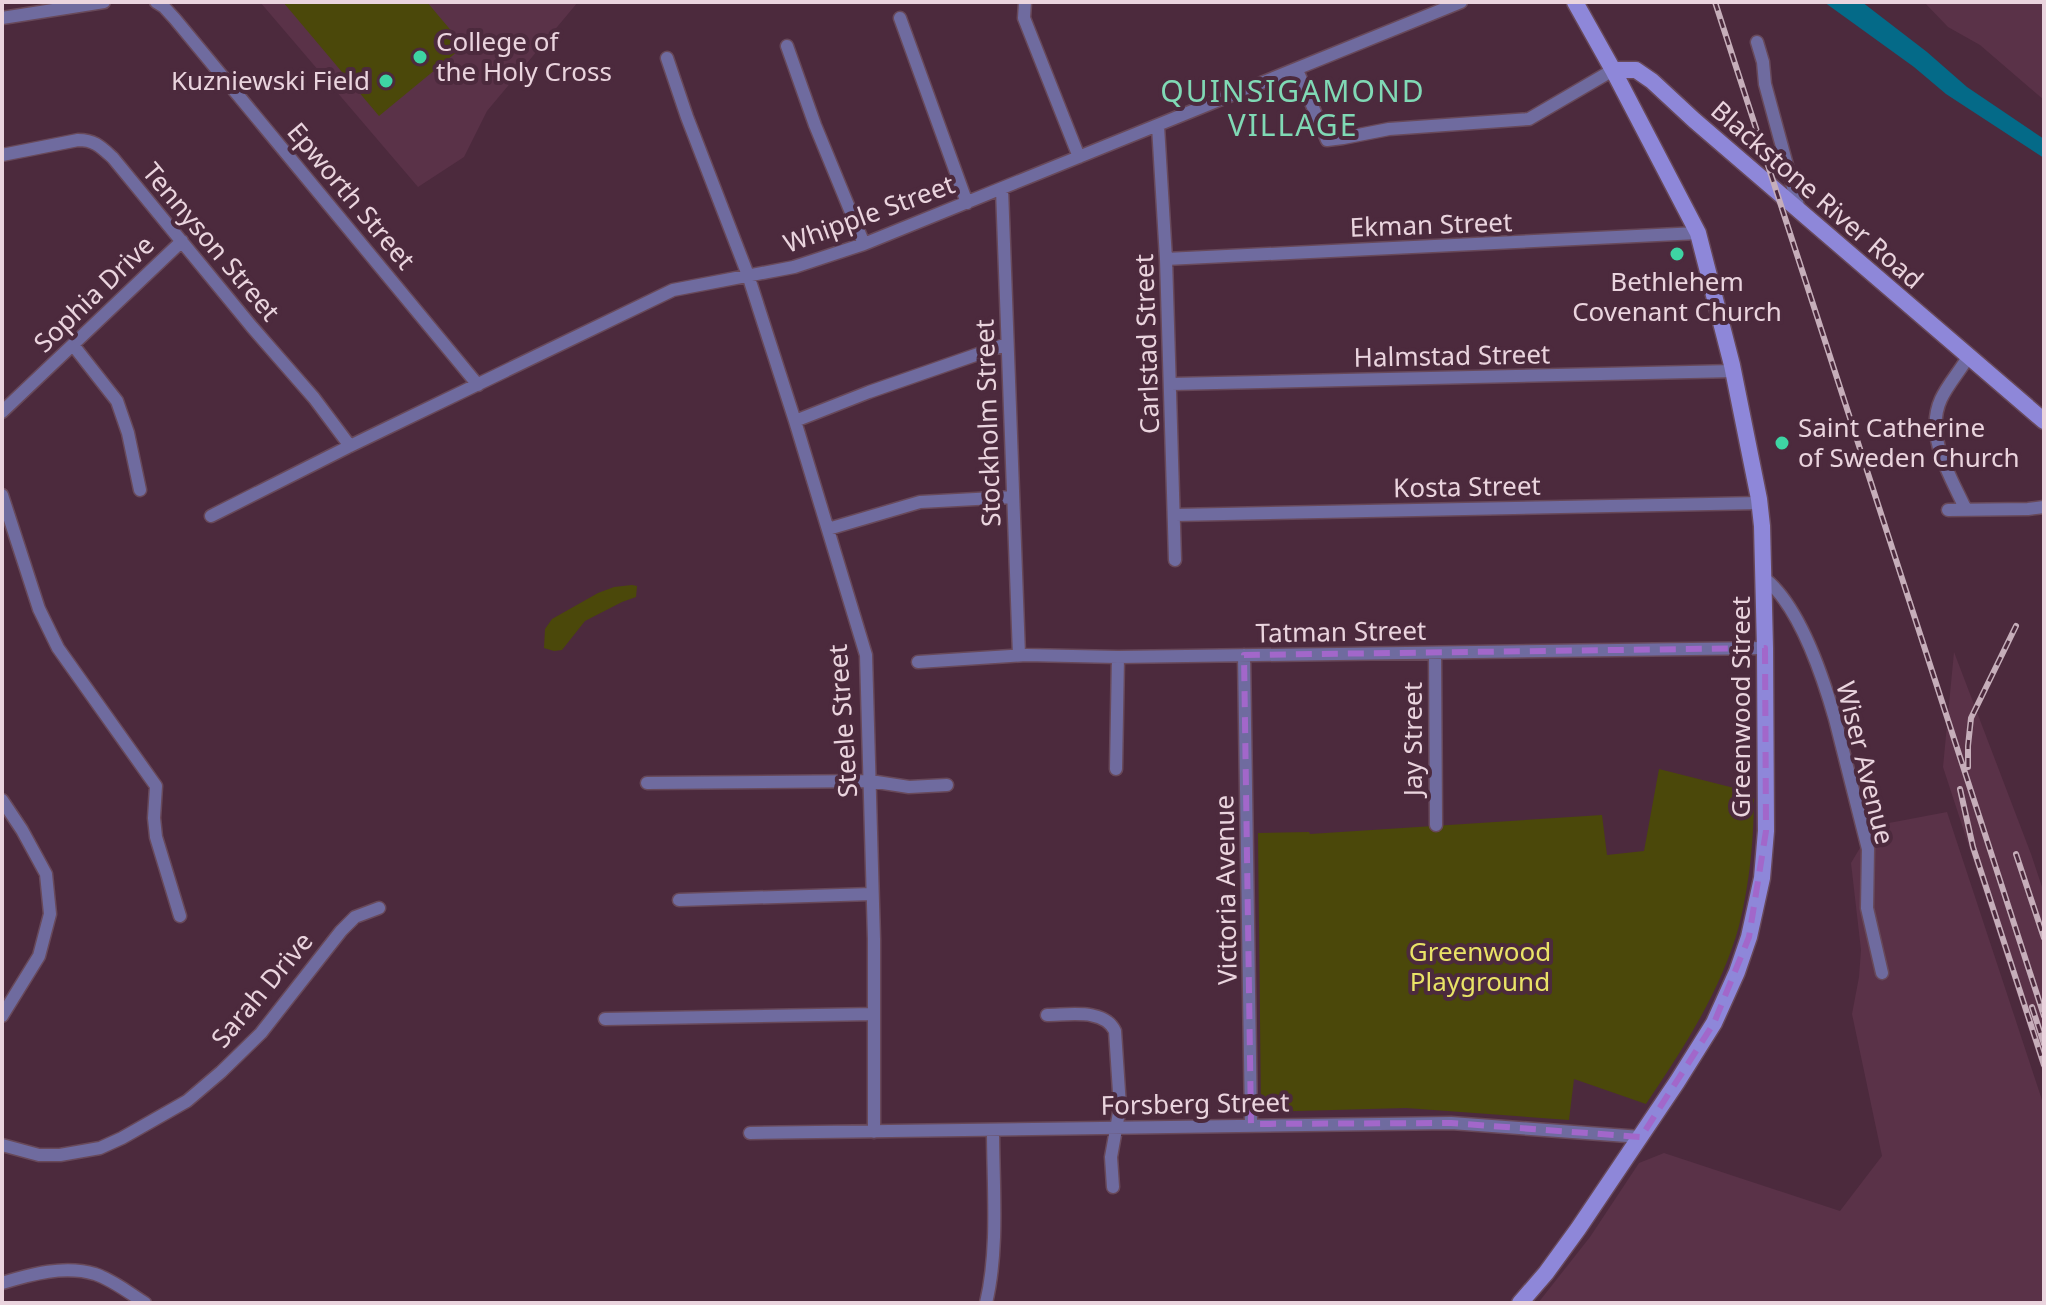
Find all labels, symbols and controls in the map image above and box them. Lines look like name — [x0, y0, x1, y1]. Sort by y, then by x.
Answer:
place label: College of the Holy Cross — [436, 23, 612, 89]
marker: College of the Holy Cross — [411, 48, 429, 66]
place label: Kuzniewski Field — [171, 62, 370, 98]
district label: QUINSIGAMOND VILLAGE — [1160, 70, 1426, 145]
marker: Kuzniewski Field — [377, 72, 395, 90]
street label: Blackstone River Road — [1704, 92, 1931, 297]
street label: Epworth Street — [280, 114, 424, 276]
street label: Tennyson Street — [135, 155, 289, 328]
street label: Whipple Street — [778, 165, 959, 261]
street label: Ekman Street — [1349, 203, 1513, 245]
street label: Sophia Drive — [25, 227, 161, 360]
marker: Bethlehem Covenant Church — [1668, 245, 1686, 263]
street label: Carlstad Street — [1125, 253, 1167, 435]
place label: Bethlehem Covenant Church — [1572, 263, 1782, 329]
street label: Stockholm Street — [965, 319, 1009, 528]
street label: Halmstad Street — [1353, 335, 1551, 375]
place label: Saint Catherine of Sweden Church — [1798, 409, 2020, 475]
marker: Saint Catherine of Sweden Church — [1773, 434, 1791, 452]
street label: Kosta Street — [1393, 467, 1541, 505]
street label: Greenwood Street — [1722, 596, 1758, 818]
street label: Tatman Street — [1255, 612, 1427, 650]
street label: Steele Street — [819, 643, 865, 799]
street label: Wiser Avenue — [1828, 677, 1904, 848]
street label: Jay Street — [1394, 682, 1430, 799]
street label: Victoria Avenue — [1205, 795, 1245, 985]
street label: Sarah Drive — [202, 924, 320, 1055]
park label: Greenwood Playground — [1409, 933, 1551, 999]
street label: Forsberg Street — [1100, 1083, 1290, 1123]

